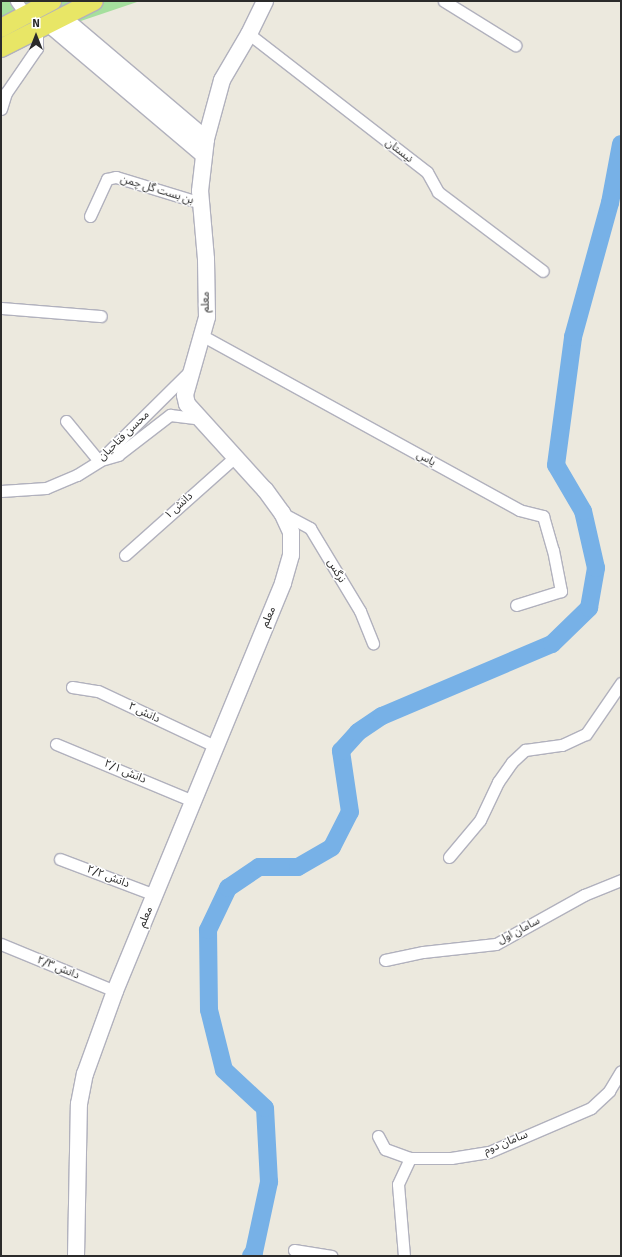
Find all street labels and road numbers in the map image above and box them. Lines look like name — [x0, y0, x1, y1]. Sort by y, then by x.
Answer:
street label: نیستان — [383, 136, 415, 166]
street label: بن بست گل چمن — [119, 173, 195, 207]
street label: معلم — [199, 292, 213, 312]
street label: محسن فتاحیان — [96, 408, 152, 464]
street label: یاس — [414, 448, 438, 470]
street label: دانش ۱ — [162, 490, 196, 522]
street label: نرگس — [324, 557, 348, 585]
street label: معلم — [259, 605, 279, 629]
street label: دانش ۲ — [126, 700, 162, 726]
street label: دانش ۲/۱ — [102, 757, 148, 787]
street label: دانش ۲/۲ — [85, 863, 131, 891]
street label: معلم — [136, 905, 156, 929]
street label: سامان اول — [496, 914, 542, 948]
street label: دانش ۲/۳ — [35, 954, 81, 982]
street label: سامان دوم — [482, 1128, 530, 1158]

